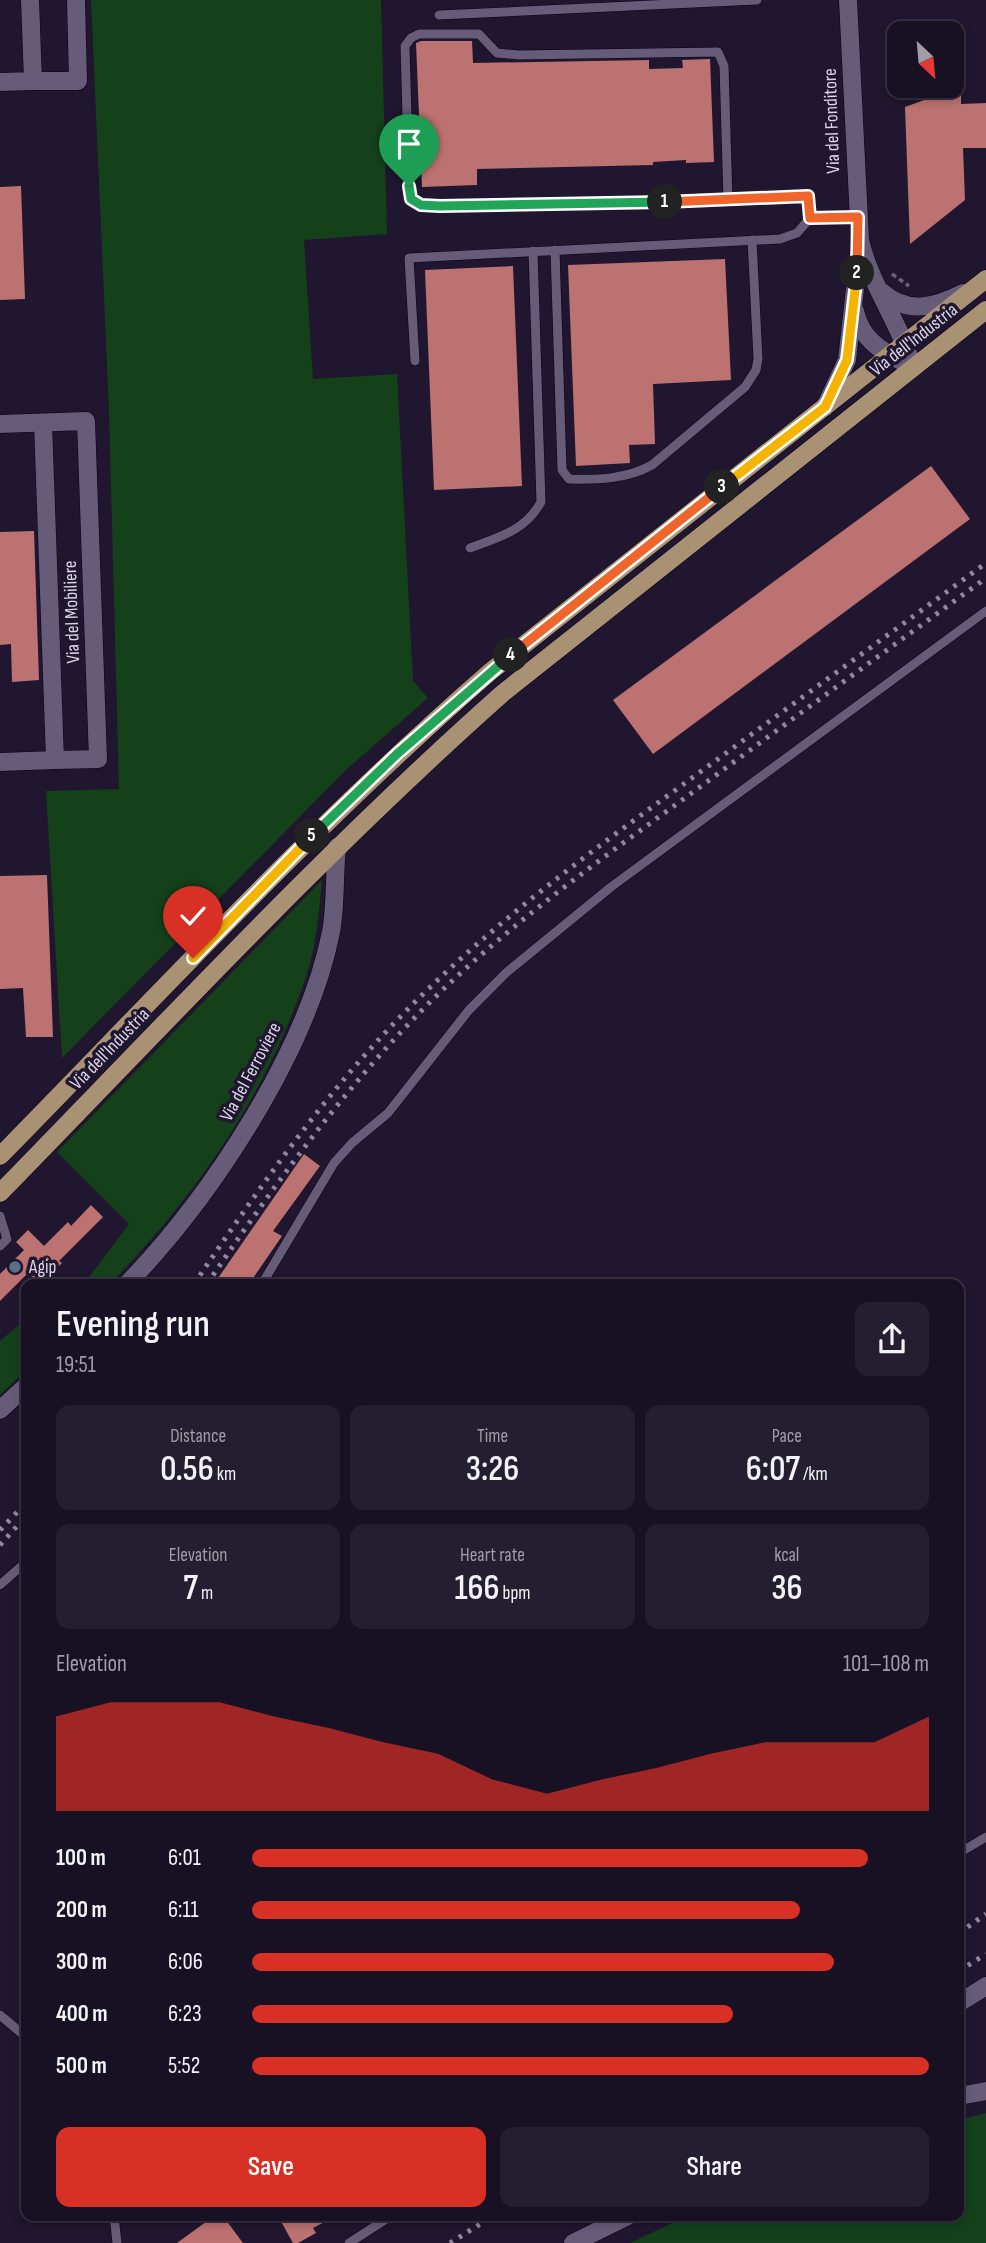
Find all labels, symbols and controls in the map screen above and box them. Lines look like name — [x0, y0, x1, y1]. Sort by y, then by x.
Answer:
north arrow — [887, 21, 964, 98]
map controls — [887, 21, 964, 98]
street label: Via del Fonditore — [819, 68, 845, 174]
pin — [379, 114, 439, 186]
icon: arrive — [390, 125, 428, 163]
pin: 1 — [648, 184, 682, 220]
text: 1 — [661, 190, 668, 213]
pin: 2 — [840, 256, 874, 290]
text: 2 — [852, 261, 861, 284]
street label: Via dell'Industria — [866, 299, 962, 381]
pin: 3 — [704, 470, 740, 504]
text: 3 — [717, 475, 726, 498]
street label: Via del Mobiliere — [59, 560, 85, 664]
pin: 4 — [494, 638, 528, 672]
text: 4 — [506, 643, 515, 666]
pin: 5 — [294, 818, 330, 854]
text: 5 — [307, 824, 316, 847]
pin — [163, 886, 223, 958]
icon: check — [174, 897, 212, 935]
street label: Via dell'Industria — [65, 1003, 155, 1095]
street label: Via del Ferroviere — [215, 1019, 287, 1125]
place label: Agip — [28, 1256, 56, 1279]
marker: Agip — [7, 1259, 23, 1275]
text: Evening run — [56, 1302, 210, 1347]
button: share — [855, 1302, 929, 1376]
text: 19:51 — [56, 1351, 96, 1379]
text: Distance — [170, 1425, 226, 1448]
text: Time — [477, 1425, 508, 1448]
text: Pace — [772, 1425, 802, 1448]
text: 0.56 — [160, 1448, 214, 1491]
text: 3:26 — [466, 1448, 519, 1491]
text: 6:07 — [746, 1448, 800, 1491]
text: km — [214, 1463, 236, 1486]
text: /km — [800, 1463, 828, 1486]
text: Elevation — [169, 1544, 227, 1567]
text: Heart rate — [460, 1544, 525, 1567]
text: kcal — [774, 1544, 799, 1567]
text: 7 — [183, 1567, 198, 1610]
text: 166 — [454, 1567, 500, 1610]
text: 36 — [771, 1567, 802, 1610]
text: m — [198, 1582, 213, 1605]
text: bpm — [500, 1582, 531, 1605]
text: Elevation — [56, 1650, 127, 1678]
text: 101–108 m — [843, 1650, 929, 1678]
text: 100 m — [56, 1844, 106, 1872]
text: 6:01 — [168, 1844, 201, 1872]
text: 200 m — [56, 1896, 107, 1924]
text: 6:11 — [168, 1896, 199, 1924]
text: 300 m — [56, 1948, 107, 1976]
text: 6:06 — [168, 1948, 203, 1976]
text: 400 m — [56, 2000, 107, 2028]
text: 6:23 — [168, 2000, 202, 2028]
text: 500 m — [56, 2052, 107, 2080]
text: 5:52 — [168, 2052, 200, 2080]
button: Save — [56, 2127, 486, 2207]
button: Share — [500, 2127, 929, 2207]

